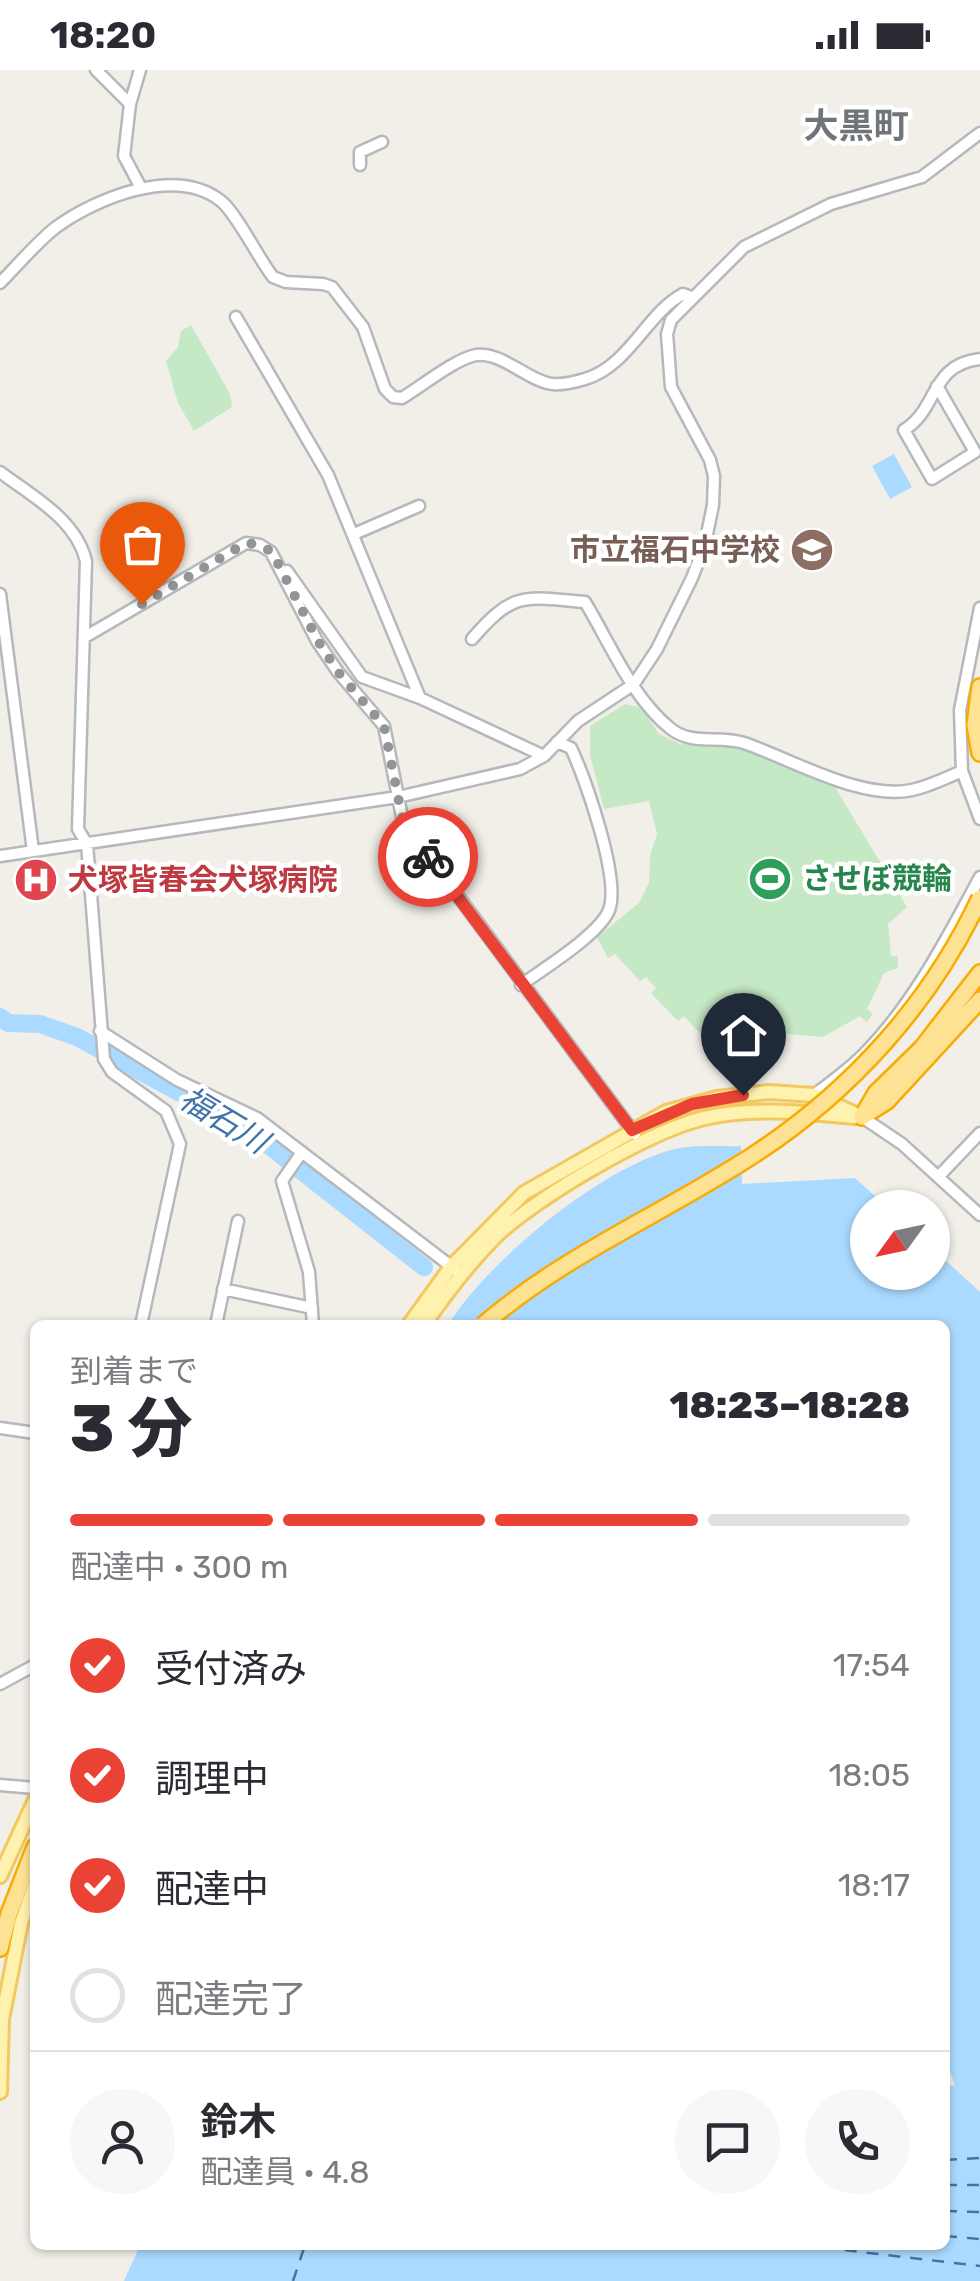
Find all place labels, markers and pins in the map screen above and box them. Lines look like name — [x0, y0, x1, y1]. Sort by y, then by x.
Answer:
pin — [100, 502, 185, 605]
school or university icon: 市立福石中学校 — [789, 527, 835, 573]
place label: 市立福石中学校 — [570, 532, 780, 568]
sports icon: させぼ競輪 — [747, 856, 793, 902]
hospital icon: 犬塚皆春会犬塚病院 — [13, 857, 59, 903]
place label: させぼ競輪 — [802, 861, 952, 897]
place label: 犬塚皆春会犬塚病院 — [68, 862, 338, 898]
pin — [701, 993, 786, 1096]

